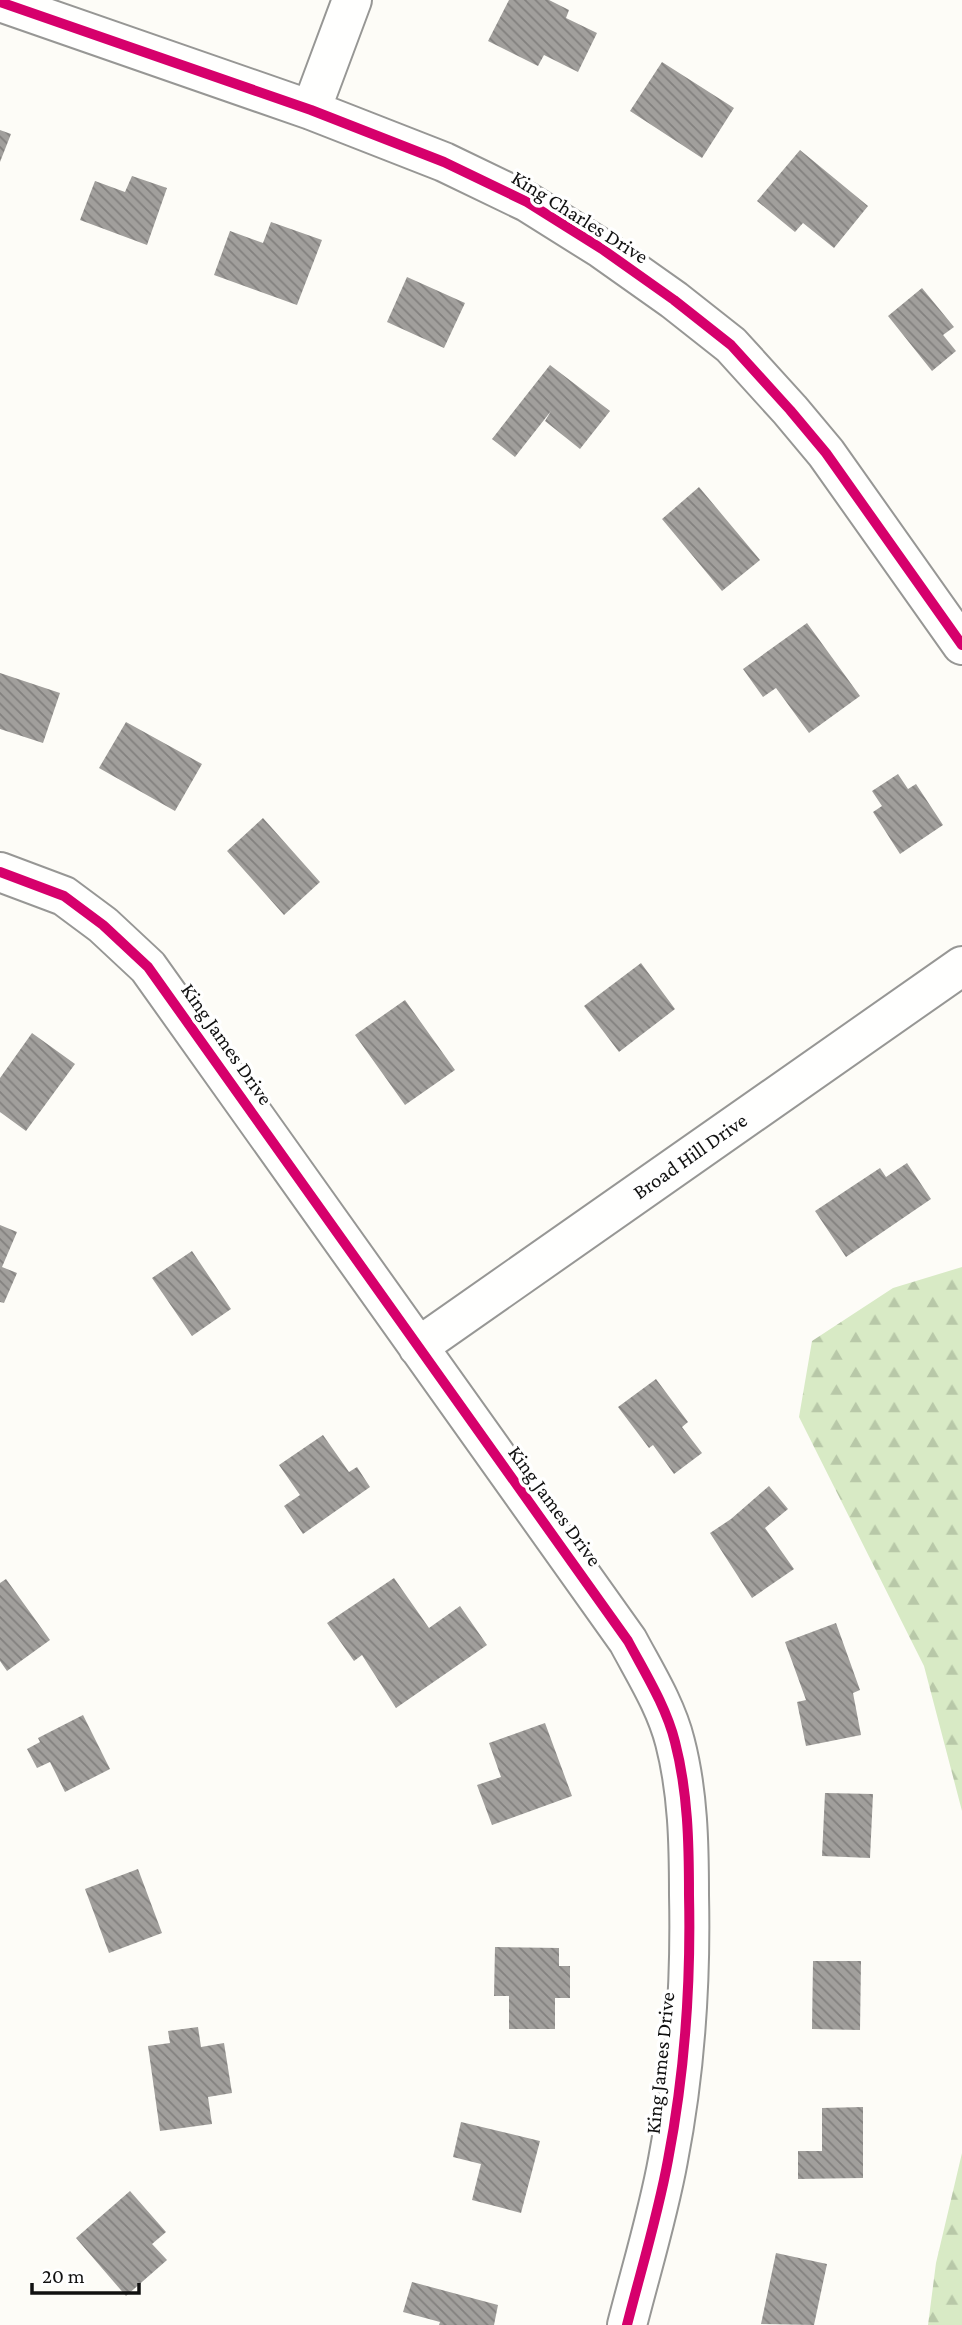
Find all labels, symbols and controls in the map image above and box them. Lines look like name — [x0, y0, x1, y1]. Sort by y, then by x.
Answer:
street label: King Charles Drive — [507, 165, 653, 269]
street label: King James Drive — [176, 979, 278, 1109]
street label: Broad Hill Drive — [628, 1108, 752, 1204]
street label: King James Drive — [503, 1441, 607, 1571]
street label: King James Drive — [641, 1991, 679, 2135]
scale bar — [32, 2252, 138, 2296]
text: 20 m — [42, 2264, 85, 2288]

